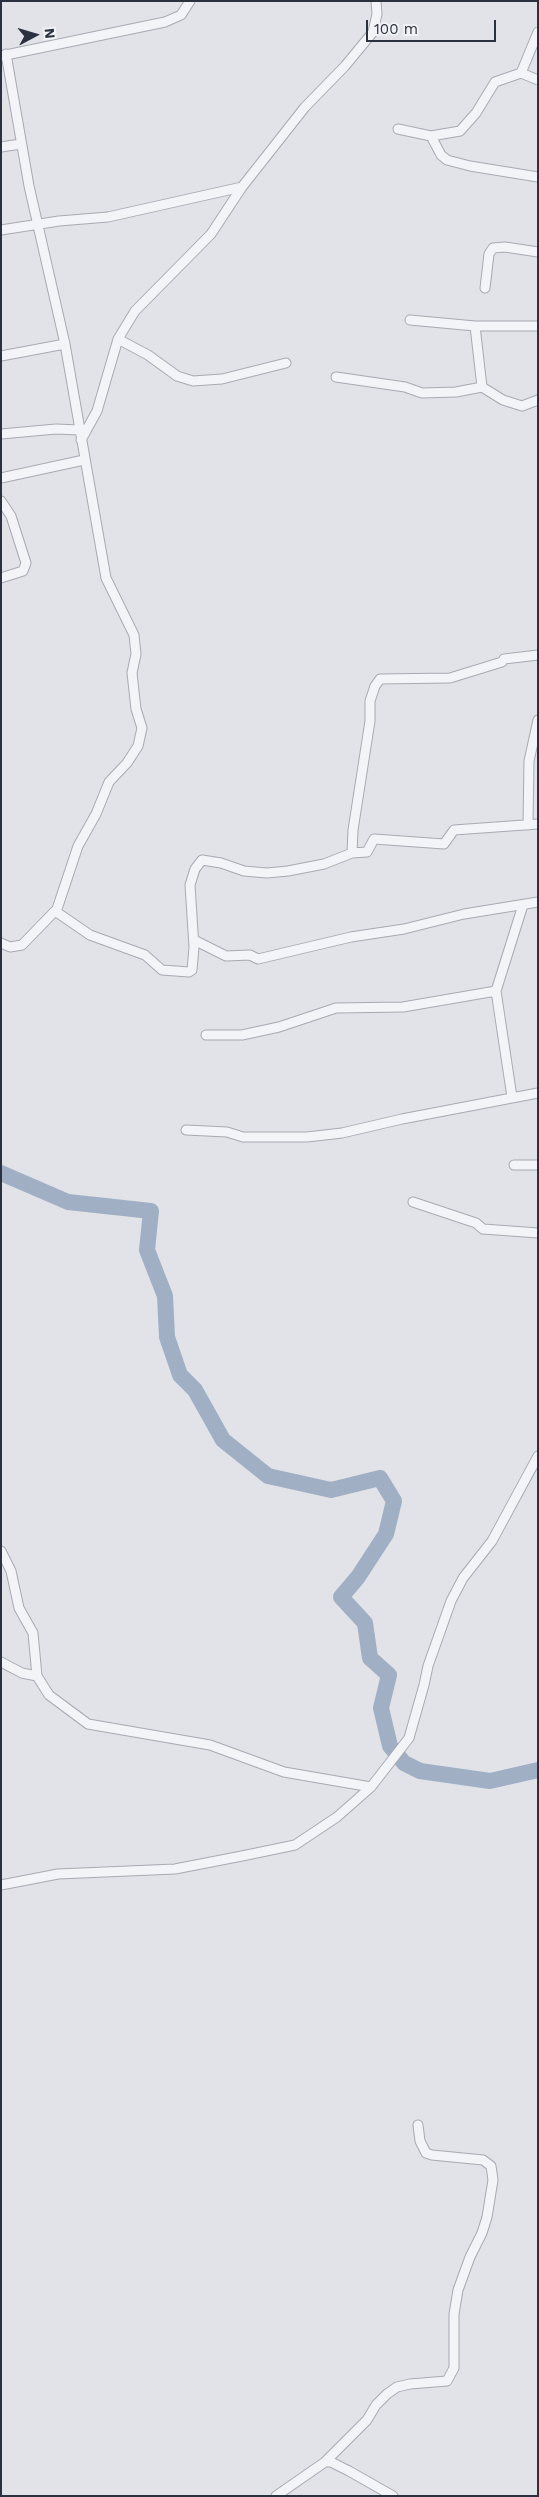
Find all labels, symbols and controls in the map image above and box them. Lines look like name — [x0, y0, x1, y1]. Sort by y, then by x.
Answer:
north arrow — [10, 10, 60, 60]
scale bar — [369, 10, 499, 42]
text: 100 m — [374, 20, 418, 38]
text: N — [41, 27, 58, 39]

